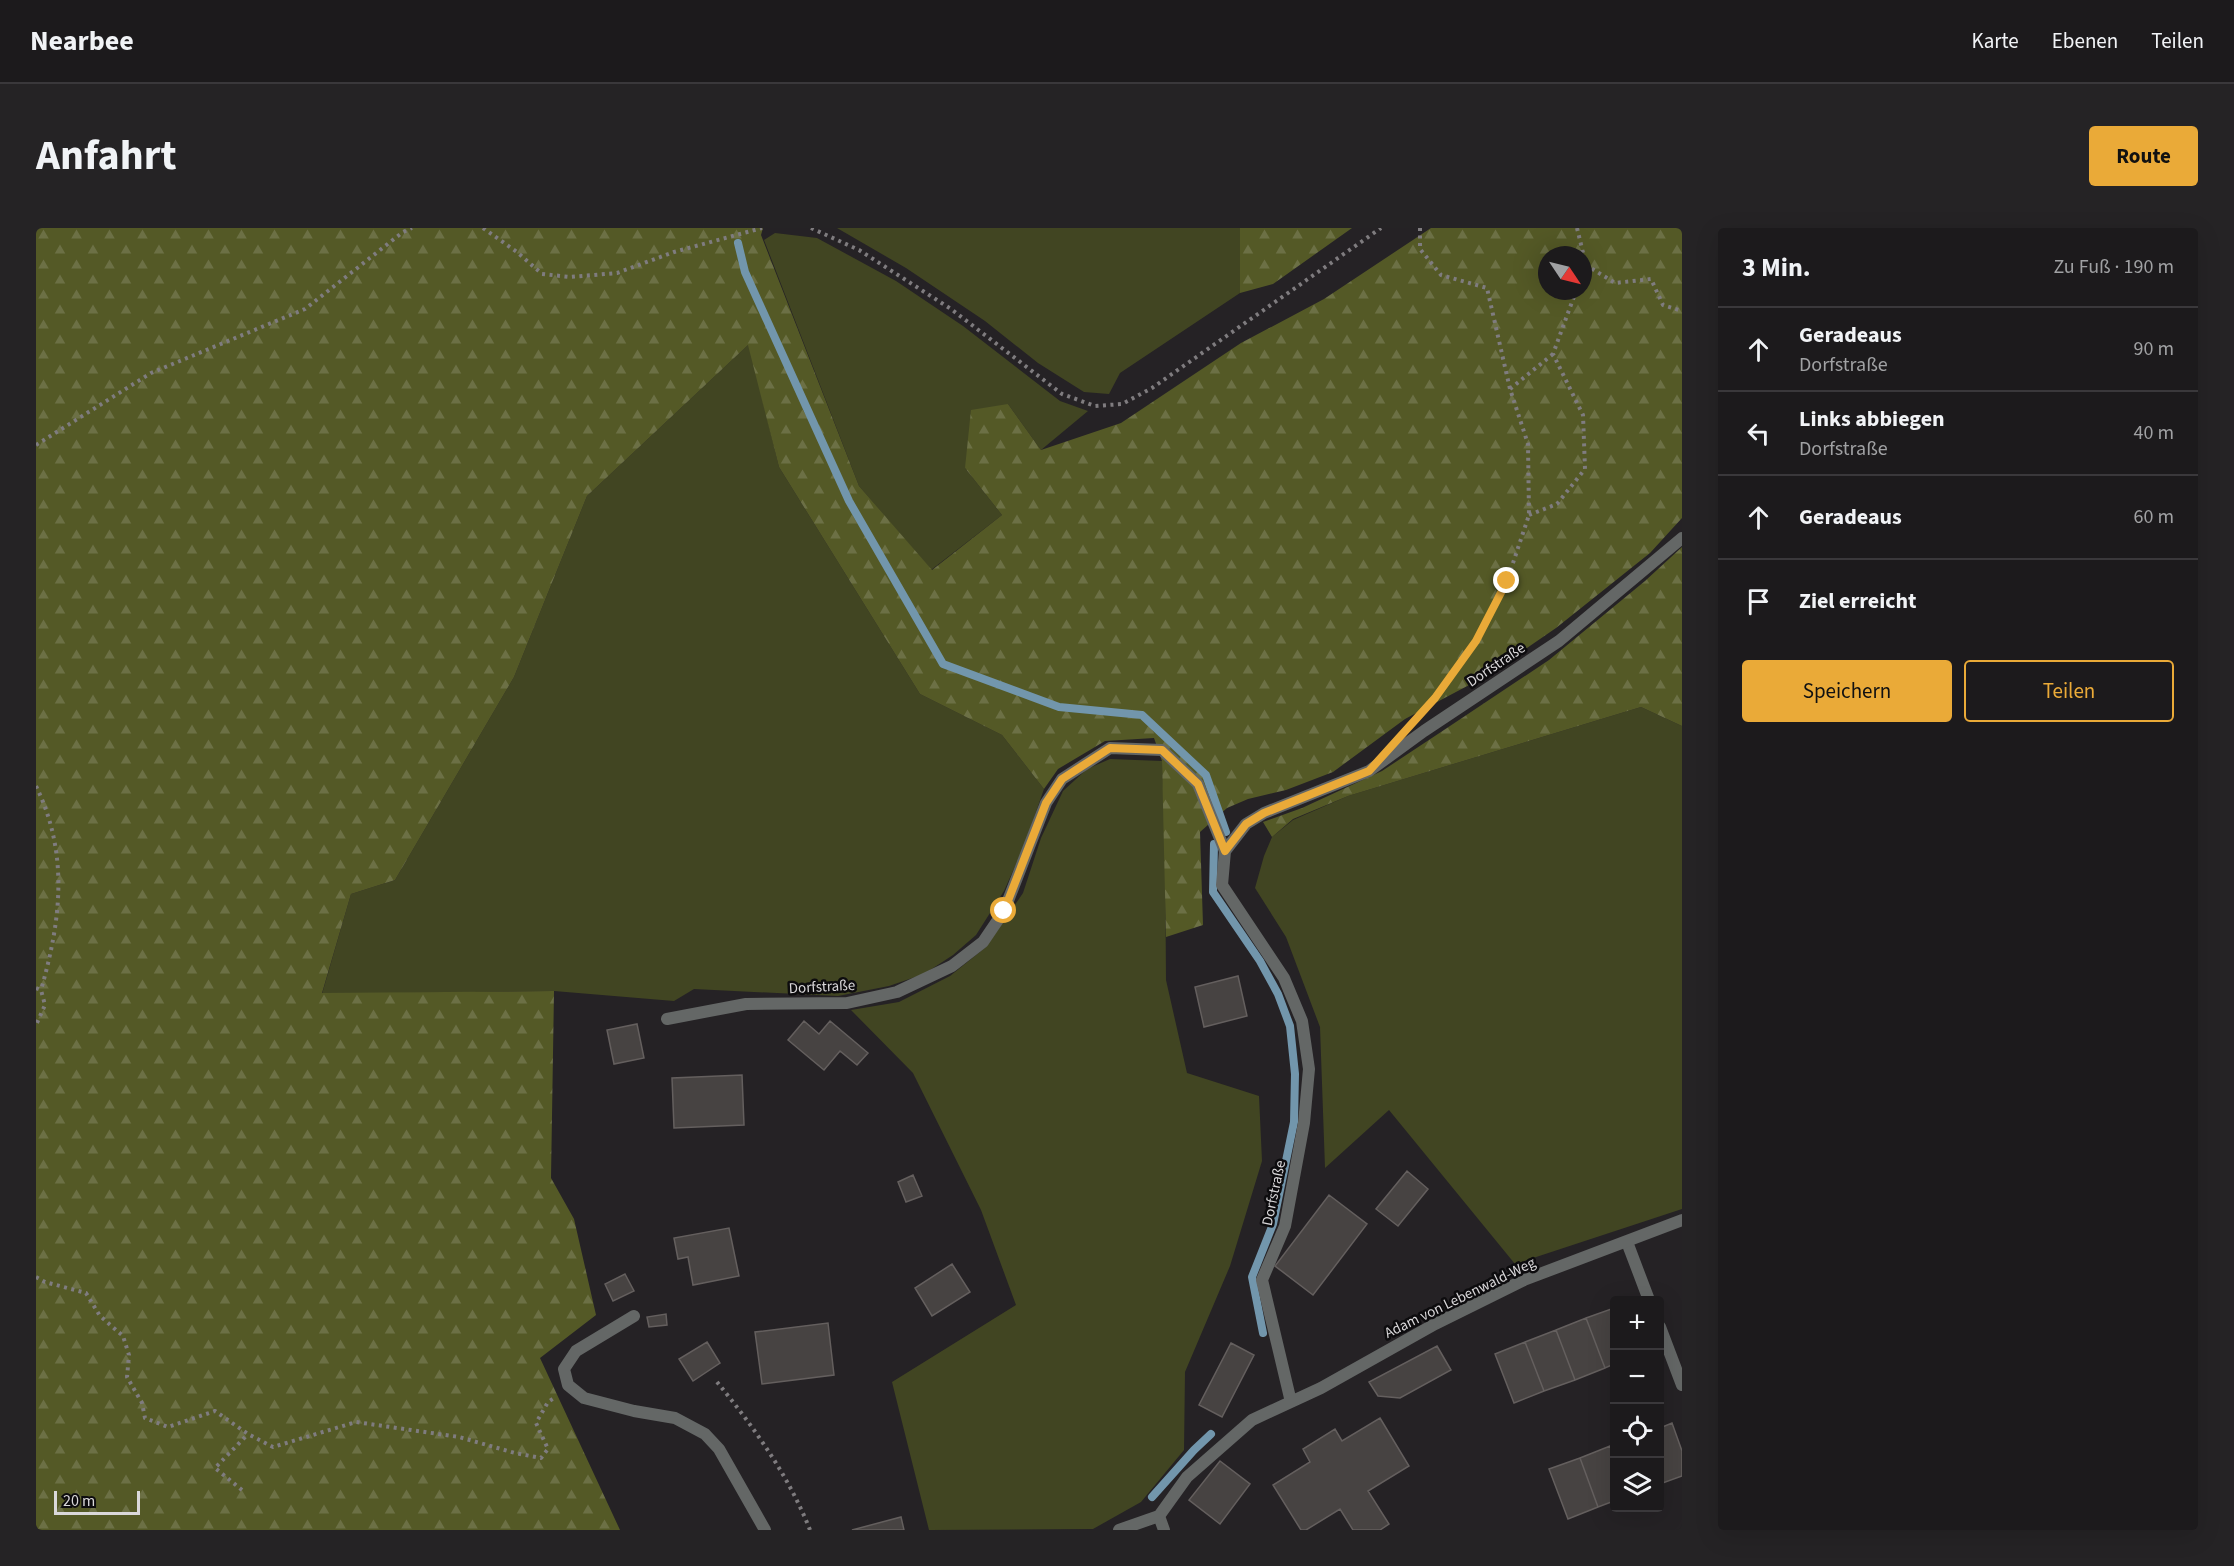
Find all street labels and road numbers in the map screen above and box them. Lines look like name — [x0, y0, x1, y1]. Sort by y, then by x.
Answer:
street label: Dorfstraße — [1463, 638, 1529, 692]
street label: Dorfstraße — [788, 975, 856, 999]
street label: Dorfstraße — [1257, 1158, 1291, 1228]
street label: Adam von Lebenwald-Weg — [1381, 1252, 1539, 1344]

